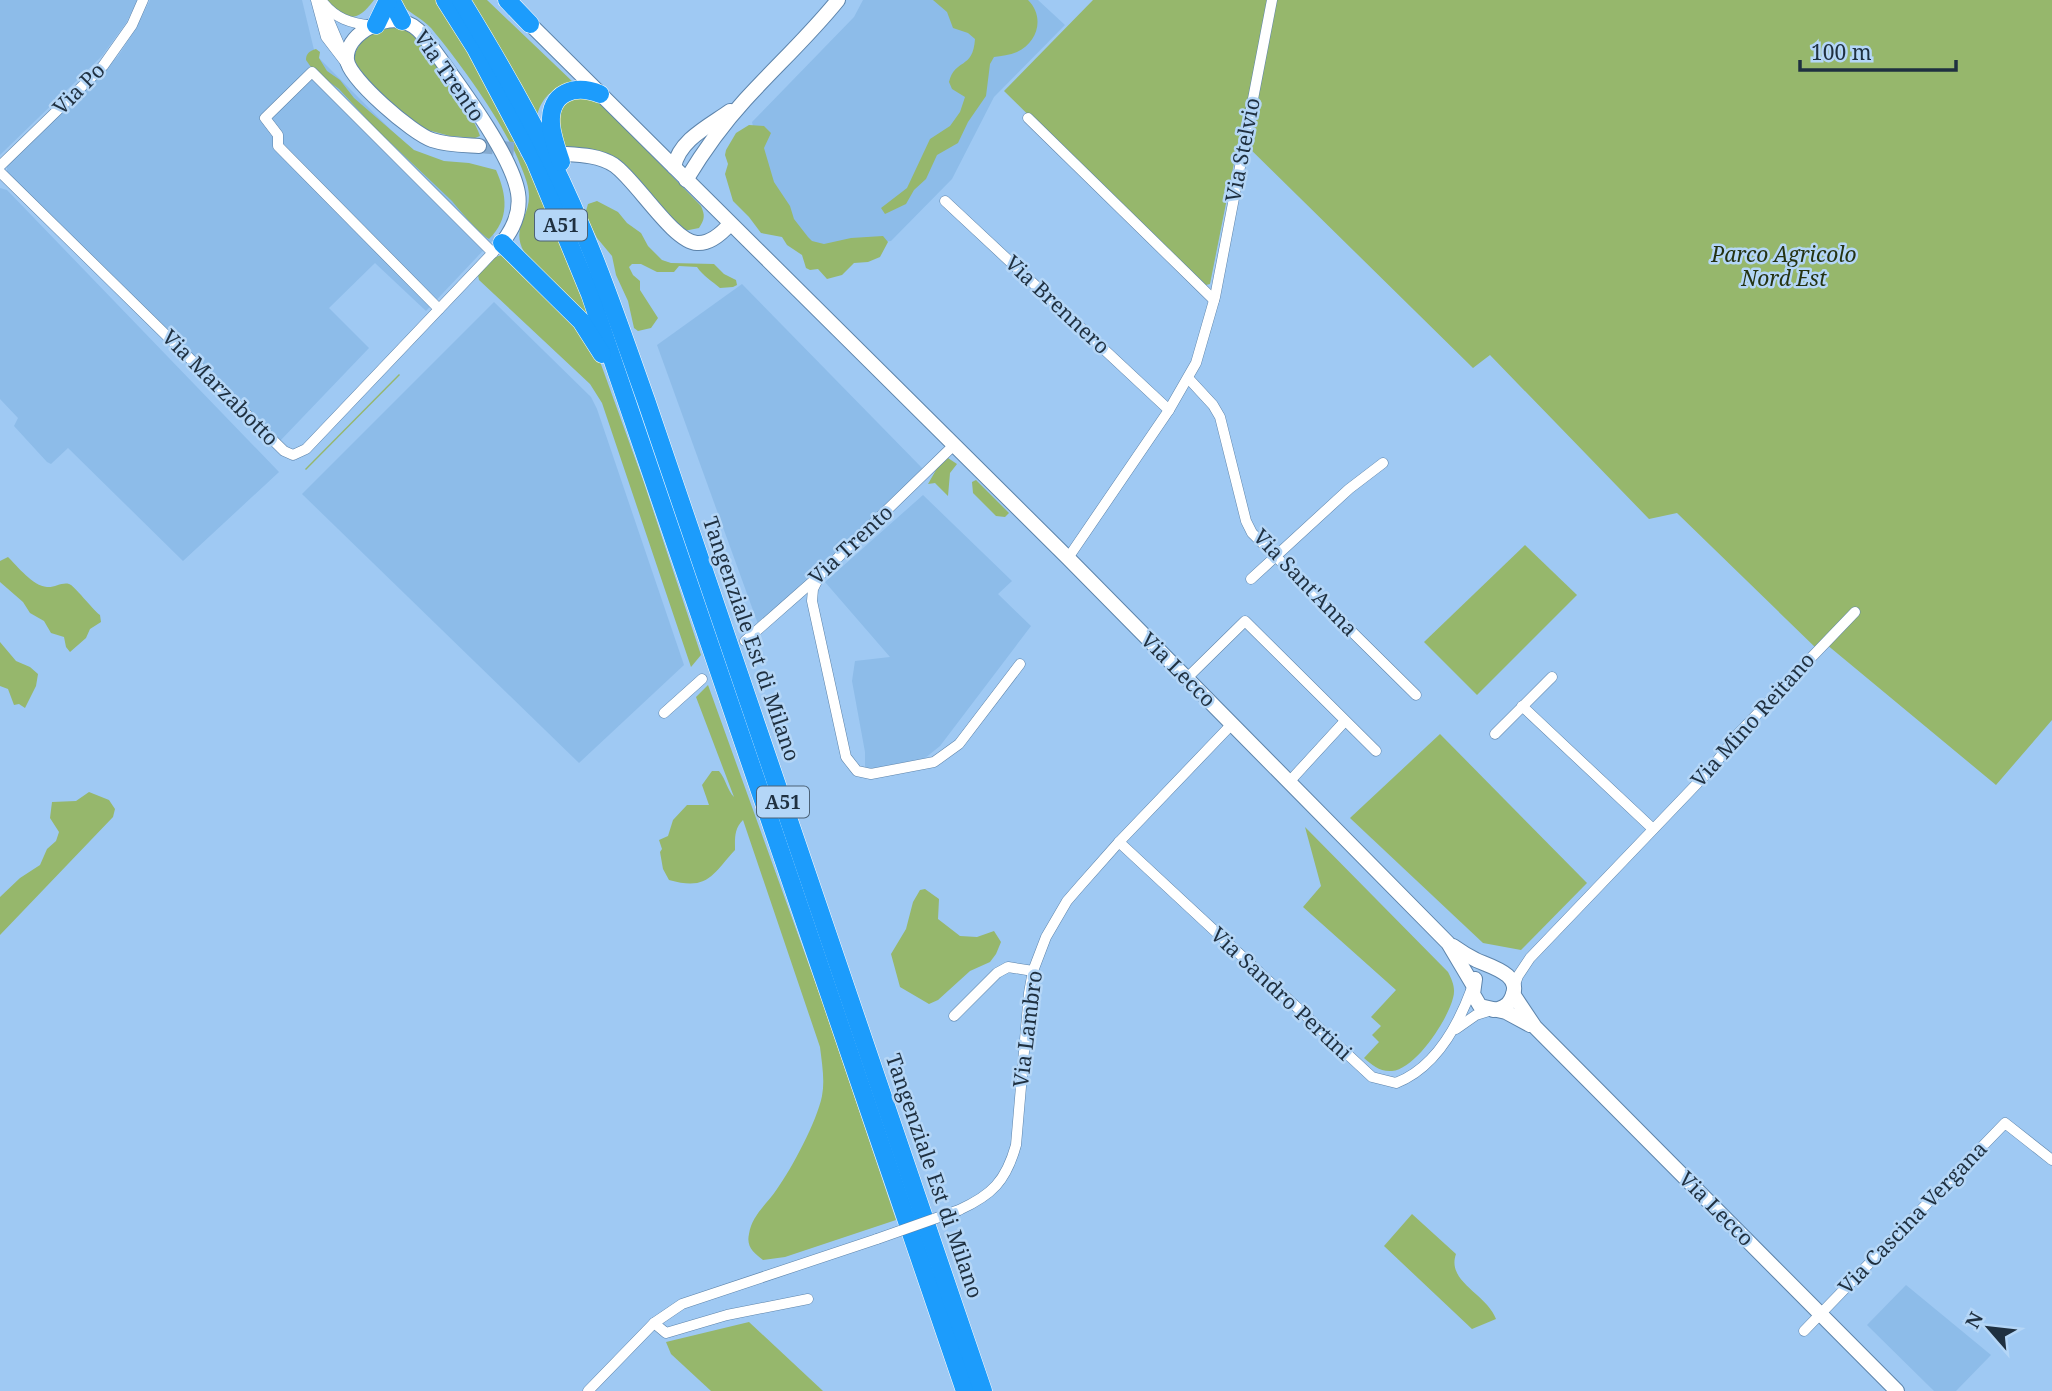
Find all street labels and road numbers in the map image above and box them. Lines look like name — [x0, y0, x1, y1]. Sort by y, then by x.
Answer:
street label: Via Trento — [408, 24, 491, 127]
street label: Via Po — [46, 56, 110, 120]
street label: Via Stelvio — [1218, 95, 1266, 204]
road number: A51 — [535, 210, 587, 241]
street label: Via Brennero — [999, 249, 1116, 360]
street label: Via Marzabotto — [156, 323, 285, 452]
street label: Via Trento — [802, 498, 898, 590]
street label: Tangenziale Est di Milano — [697, 513, 807, 765]
street label: Via Sant'Anna — [1247, 523, 1364, 642]
street label: Via Lecco — [1135, 626, 1222, 713]
street label: Via Mino Reitano — [1684, 646, 1820, 793]
road number: A51 — [757, 786, 809, 818]
street label: Via Sandro Pertini — [1205, 920, 1359, 1066]
street label: Via Lambro — [1006, 969, 1048, 1089]
street label: Tangenziale Est di Milano — [880, 1050, 990, 1302]
street label: Via Cascina Vergana — [1832, 1135, 1993, 1300]
street label: Via Lecco — [1673, 1165, 1760, 1252]

